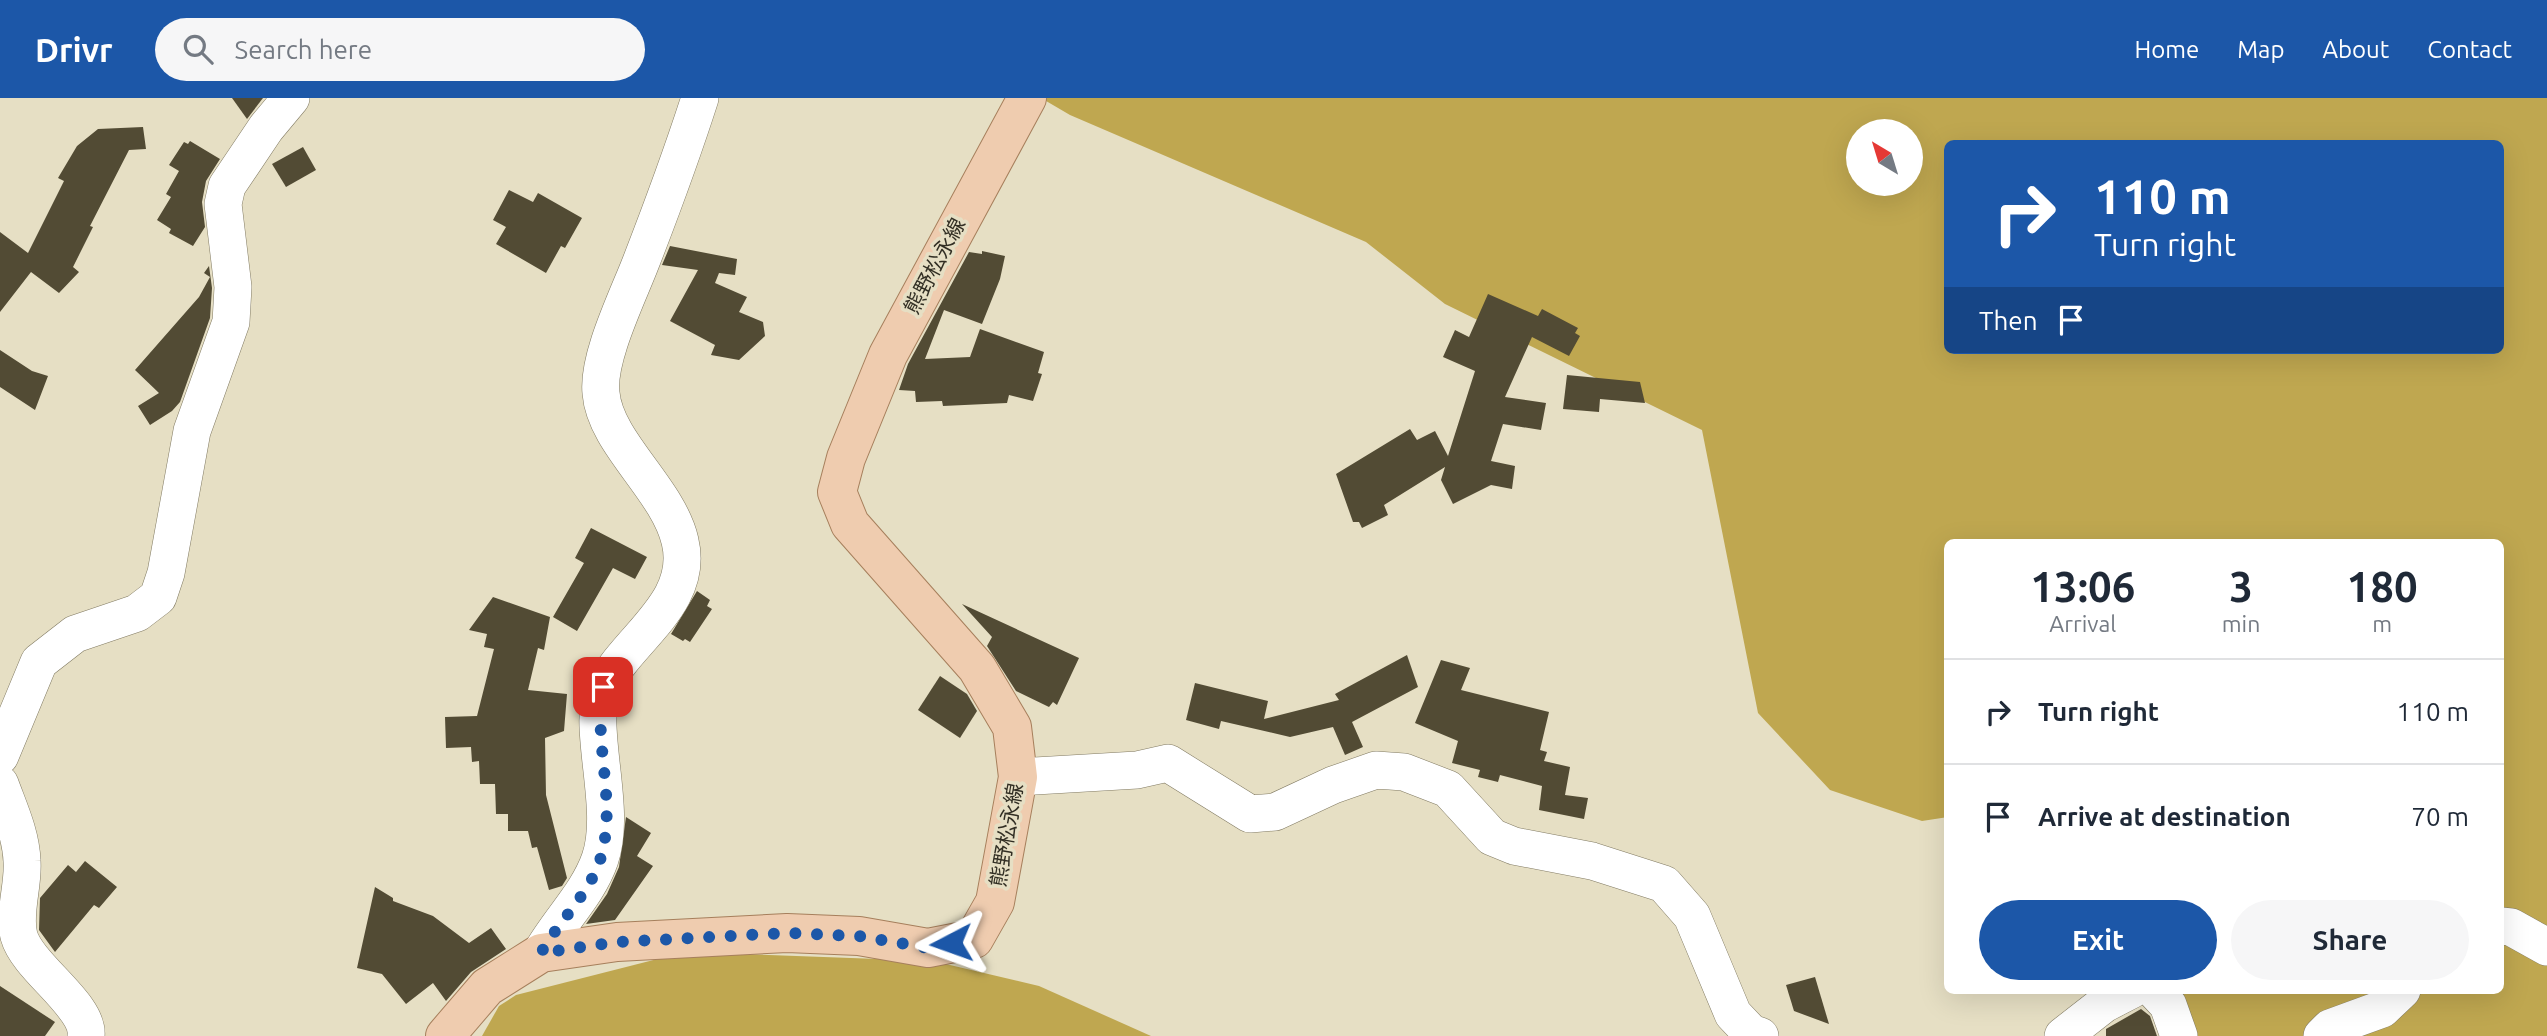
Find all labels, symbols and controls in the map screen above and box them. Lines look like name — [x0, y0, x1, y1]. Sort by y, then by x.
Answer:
search box — [155, 18, 645, 81]
icon: search — [179, 30, 217, 68]
text: Drivr — [35, 31, 113, 68]
text: Search here — [235, 35, 372, 64]
text: Home — [2134, 36, 2199, 63]
text: Map — [2237, 36, 2284, 63]
text: About — [2322, 36, 2389, 63]
text: Contact — [2427, 36, 2512, 63]
north arrow — [1846, 119, 1923, 196]
map controls — [1846, 119, 1923, 196]
icon: right — [1979, 168, 2070, 259]
text: 110 m — [2094, 168, 2231, 223]
street label: 熊野松永線 — [899, 214, 969, 318]
text: Turn right — [2094, 226, 2236, 262]
icon: arrive — [2052, 301, 2090, 339]
text: Then — [1979, 306, 2038, 335]
text: 13:06 — [2030, 563, 2135, 610]
text: 3 — [2229, 563, 2253, 610]
text: 180 — [2347, 563, 2418, 610]
text: Arrival — [2049, 611, 2116, 636]
text: min — [2222, 611, 2260, 636]
text: m — [2372, 611, 2392, 636]
pin — [573, 657, 633, 717]
icon: arrive — [584, 668, 622, 706]
icon: right — [1979, 693, 2017, 731]
text: Turn right — [2038, 697, 2159, 726]
text: 110 m — [2397, 697, 2469, 726]
street label: 熊野松永線 — [985, 781, 1027, 889]
icon: arrive — [1979, 798, 2017, 836]
text: Arrive at destination — [2038, 802, 2291, 831]
text: 70 m — [2411, 802, 2469, 831]
button: Exit — [1979, 900, 2217, 980]
button: Share — [2231, 900, 2469, 980]
position arrow — [914, 906, 988, 980]

